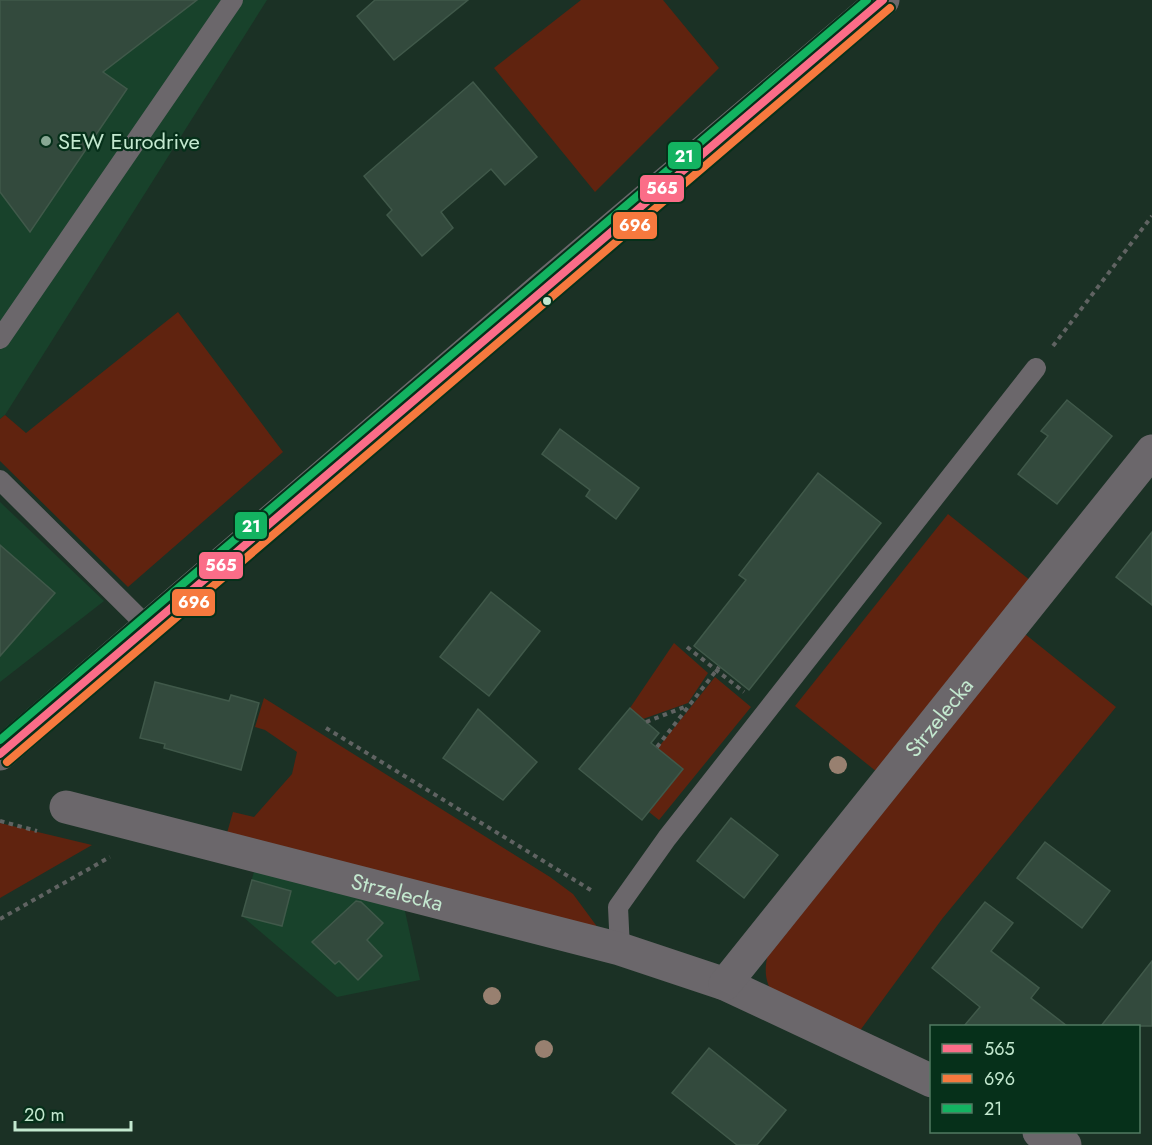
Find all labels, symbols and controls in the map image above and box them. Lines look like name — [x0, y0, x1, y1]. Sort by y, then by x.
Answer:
place label: SEW Eurodrive — [58, 125, 200, 157]
marker: SEW Eurodrive — [39, 134, 53, 148]
line badge: 21 — [667, 141, 702, 170]
text: 21 — [675, 145, 693, 168]
line badge: 565 — [639, 174, 685, 203]
text: 565 — [646, 177, 678, 200]
line badge: 696 — [612, 211, 658, 240]
text: 696 — [619, 214, 651, 237]
unlabelled marker — [541, 295, 553, 307]
line badge: 21 — [234, 511, 268, 540]
text: 21 — [242, 515, 260, 538]
line badge: 565 — [198, 551, 244, 580]
text: 565 — [205, 554, 237, 577]
line badge: 696 — [171, 588, 216, 617]
text: 696 — [178, 591, 210, 614]
street label: Strzelecka — [897, 670, 981, 764]
street label: Strzelecka — [348, 865, 447, 919]
legend — [930, 1025, 1140, 1133]
text: 565 — [984, 1036, 1015, 1062]
text: 696 — [984, 1066, 1015, 1092]
scale bar — [15, 1094, 130, 1132]
text: 21 — [984, 1096, 1002, 1122]
text: 20 m — [24, 1102, 64, 1128]

